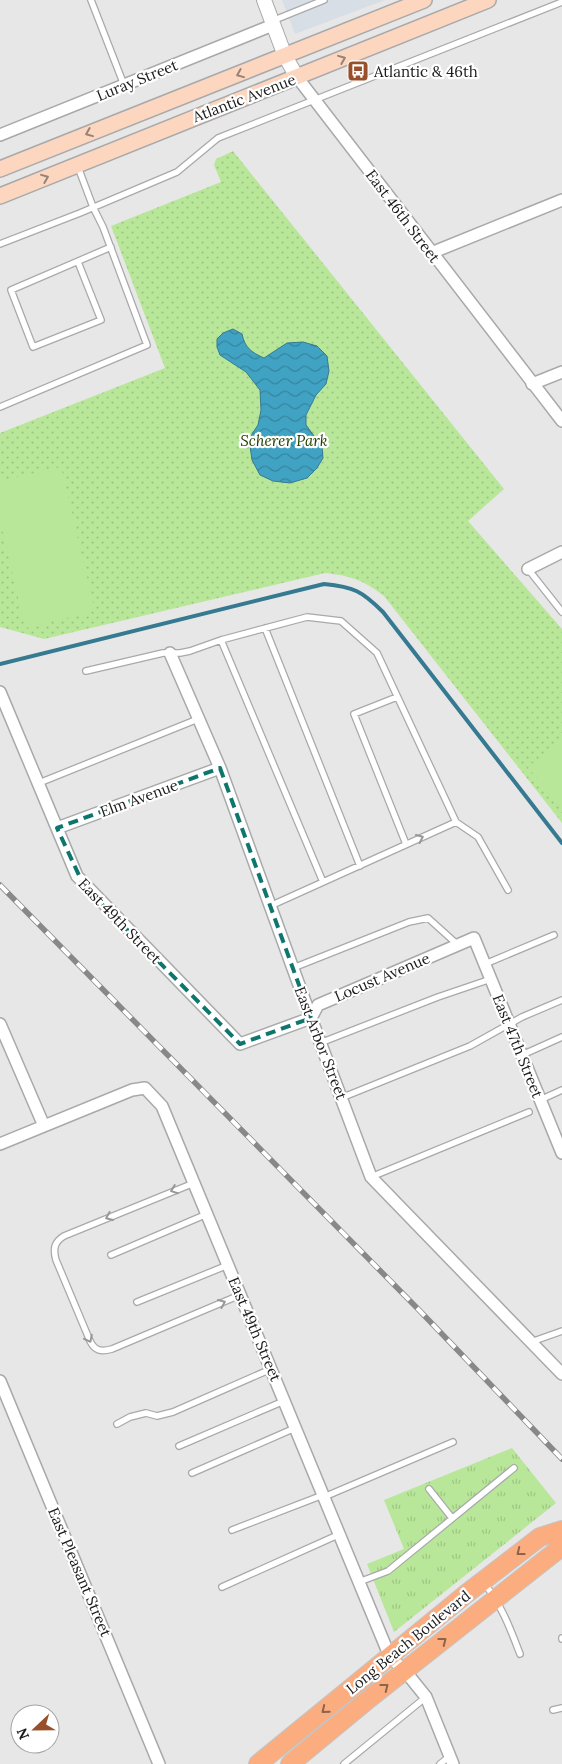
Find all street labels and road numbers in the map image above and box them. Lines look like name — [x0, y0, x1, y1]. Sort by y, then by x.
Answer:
street label: Luray Street — [94, 55, 181, 105]
street label: Atlantic Avenue — [189, 70, 298, 127]
street label: East 46th Street — [362, 166, 444, 267]
street label: Elm Avenue — [97, 775, 181, 821]
street label: East 49th Street — [74, 874, 166, 968]
street label: Locust Avenue — [331, 948, 433, 1006]
street label: East Arbor Street — [291, 984, 351, 1103]
street label: East 47th Street — [489, 991, 547, 1101]
street label: East 49th Street — [224, 1274, 286, 1384]
street label: East Pleasant Street — [44, 1504, 116, 1640]
street label: Long Beach Boulevard — [342, 1586, 474, 1698]

